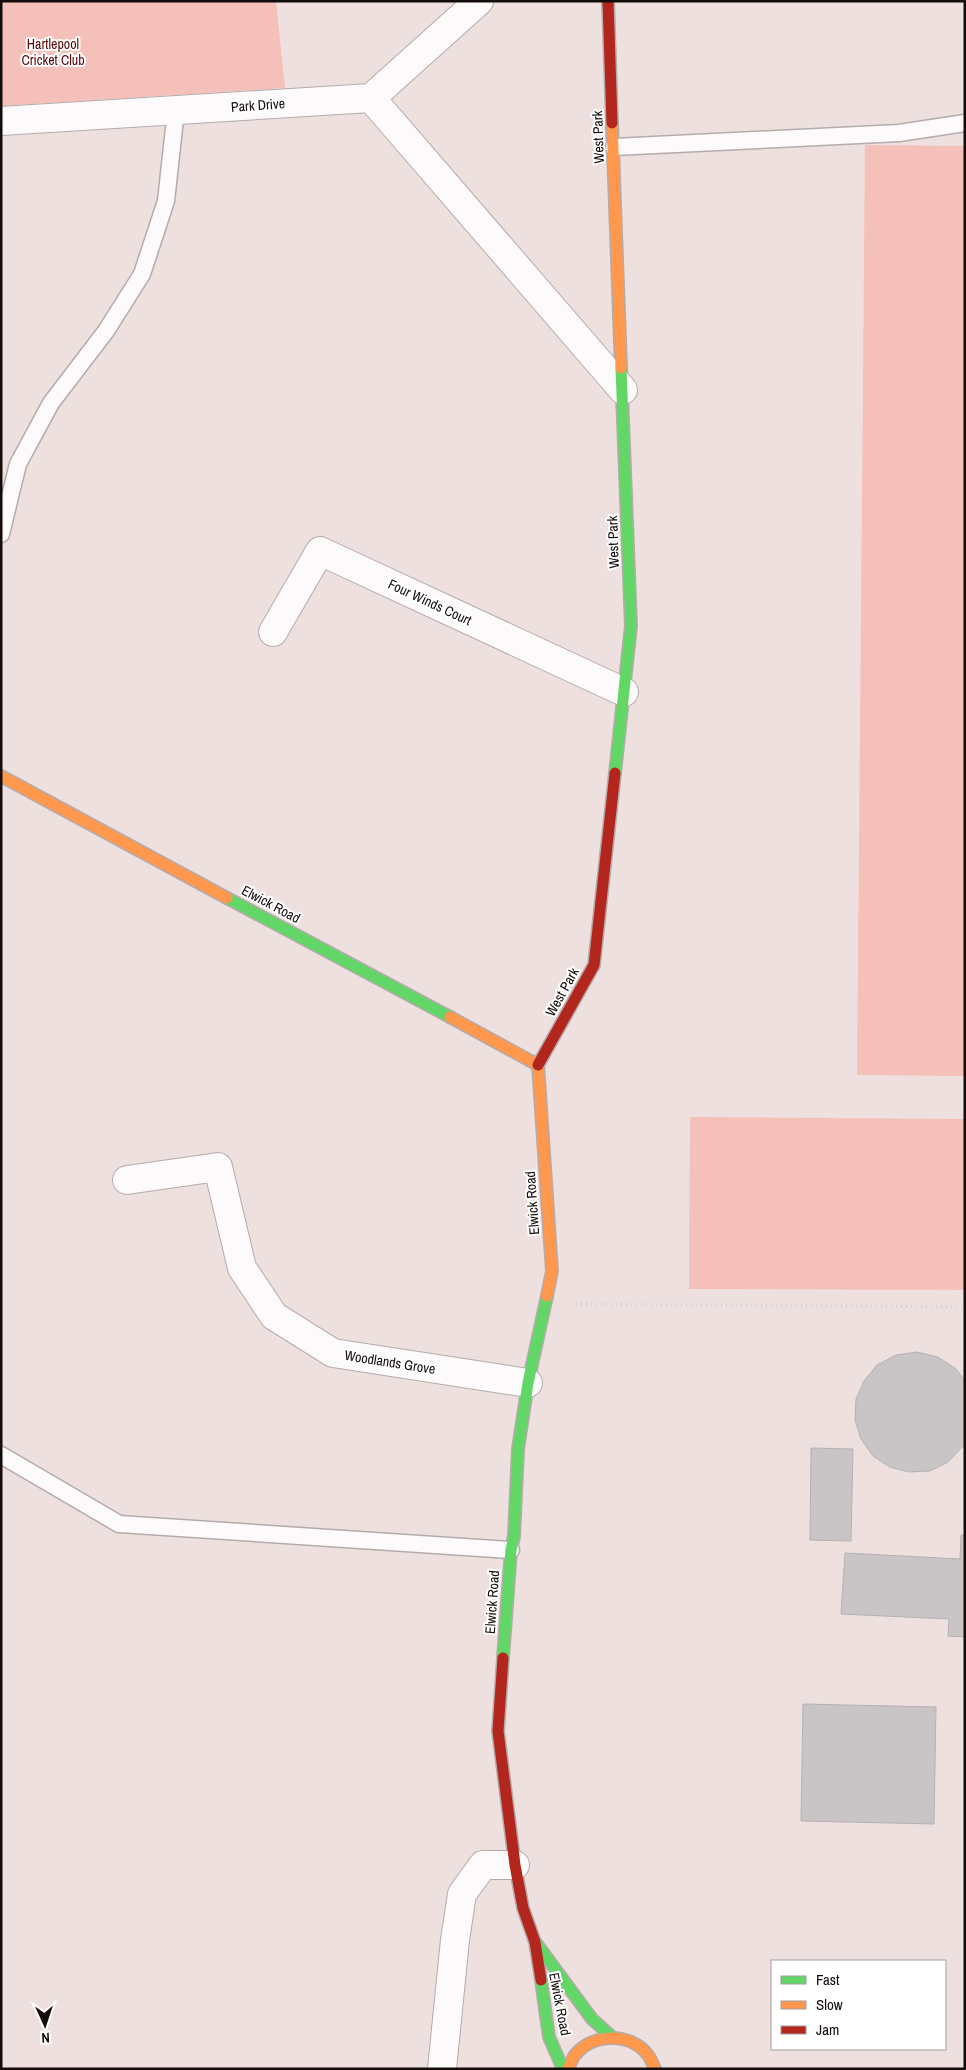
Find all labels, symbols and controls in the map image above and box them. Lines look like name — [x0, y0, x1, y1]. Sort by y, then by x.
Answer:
park label: Hartlepool Cricket Club — [21, 35, 85, 69]
street label: Park Drive — [230, 94, 286, 116]
street label: West Park — [588, 110, 608, 164]
street label: West Park — [603, 515, 623, 569]
street label: Four Winds Court — [385, 575, 475, 629]
street label: Elwick Road — [239, 881, 303, 927]
street label: West Park — [541, 964, 583, 1019]
street label: Elwick Road — [521, 1171, 543, 1235]
street label: Woodlands Grove — [343, 1346, 437, 1378]
street label: Elwick Road — [481, 1570, 503, 1634]
legend — [771, 1960, 946, 2050]
text: Fast — [816, 1969, 840, 1990]
street label: Elwick Road — [545, 1971, 575, 2037]
text: Slow — [816, 1994, 843, 2015]
north arrow — [20, 2000, 70, 2050]
text: Jam — [816, 2019, 839, 2040]
text: N — [41, 2029, 50, 2047]

